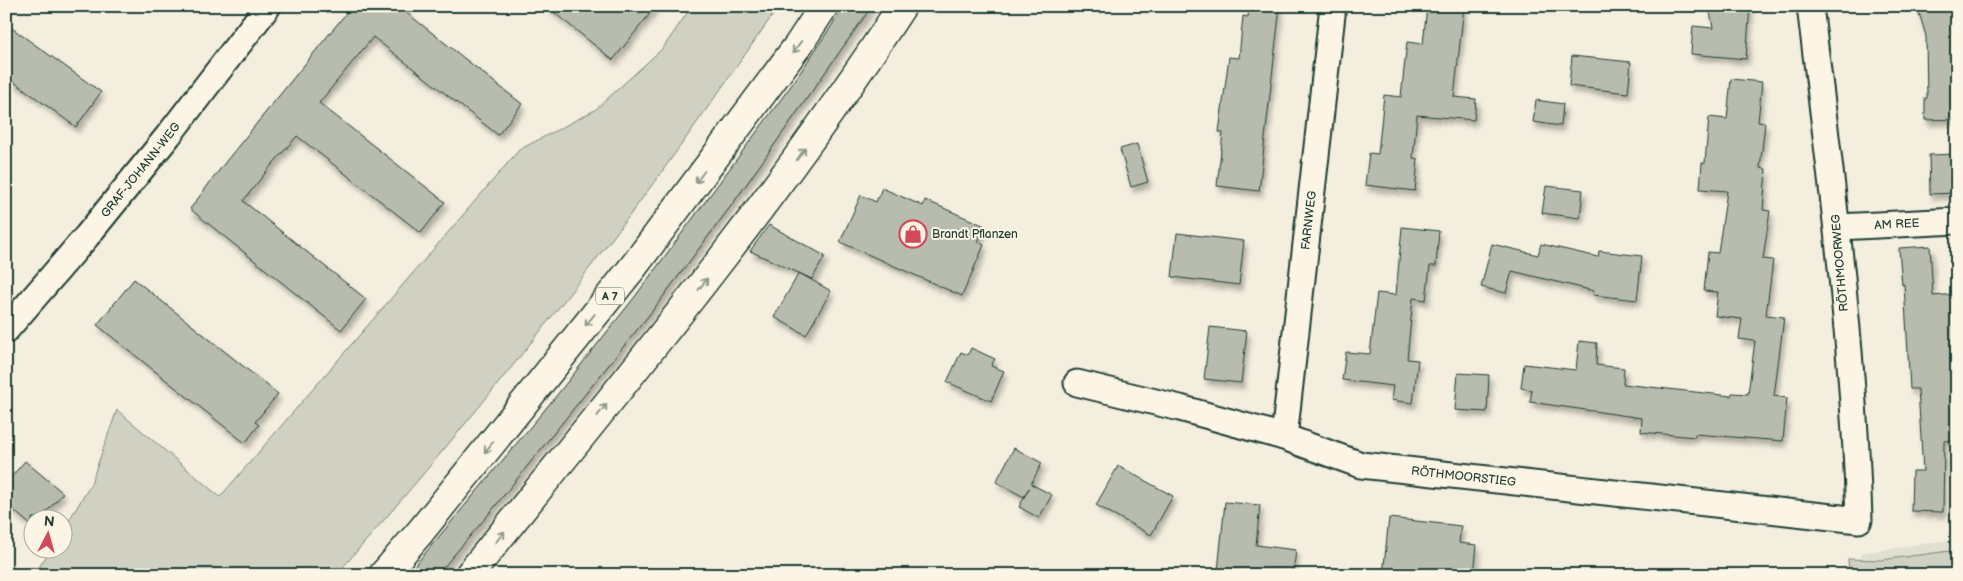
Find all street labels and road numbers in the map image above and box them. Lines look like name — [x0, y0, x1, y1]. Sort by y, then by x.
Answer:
street label: GRAF-JOHANN-WEG — [98, 119, 183, 221]
street label: FARNWEG — [1298, 190, 1319, 251]
street label: RÖTHMOORWEG — [1827, 214, 1852, 312]
street label: AM REE — [1874, 215, 1920, 233]
road number: A 7 — [596, 288, 624, 304]
street label: RÖTHMOORSTIEG — [1410, 463, 1517, 490]

